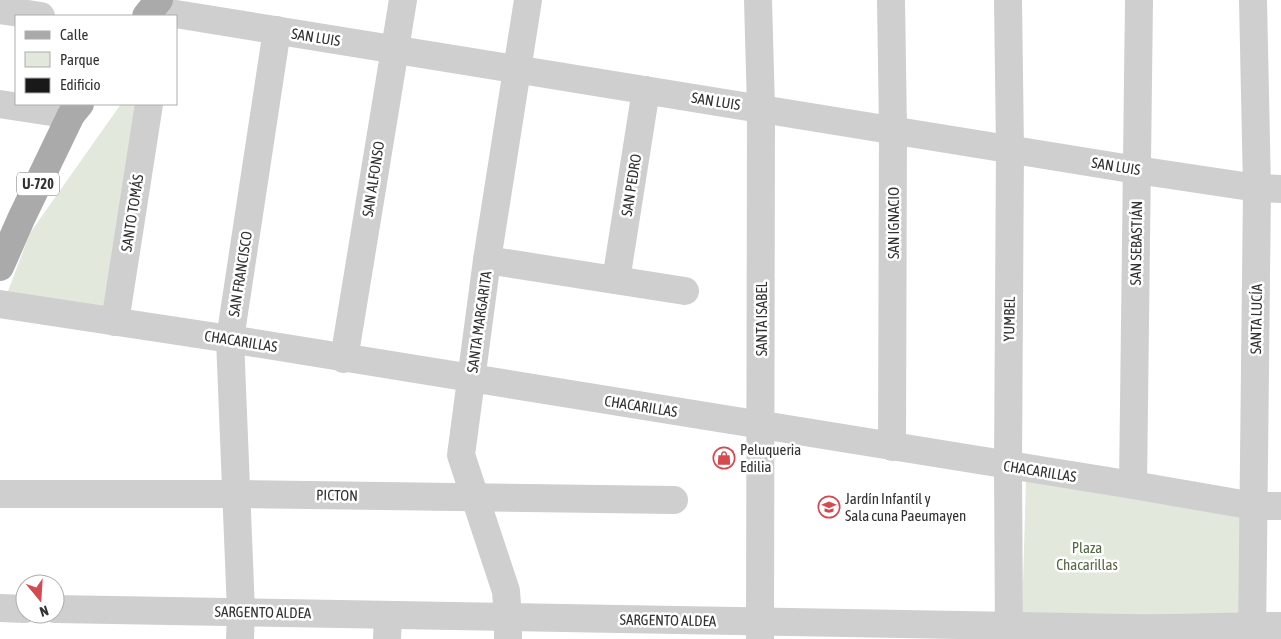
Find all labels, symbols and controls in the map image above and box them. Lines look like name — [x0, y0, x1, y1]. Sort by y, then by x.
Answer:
legend — [15, 15, 178, 105]
street label: SAN LUIS — [290, 25, 342, 49]
text: Calle — [60, 26, 89, 43]
text: Parque — [60, 51, 100, 68]
text: Edificio — [60, 76, 101, 93]
street label: SAN LUIS — [690, 89, 742, 113]
street label: SAN ALFONSO — [359, 140, 387, 218]
street label: SAN PEDRO — [618, 152, 644, 217]
street label: SAN LUIS — [1090, 154, 1142, 178]
road number: U-720 — [17, 172, 59, 195]
street label: SANTO TOMÁS — [117, 173, 147, 253]
street label: SAN IGNACIO — [885, 187, 902, 259]
street label: SAN SEBASTIÁN — [1127, 201, 1145, 285]
street label: SAN FRANCISCO — [225, 230, 255, 318]
street label: SANTA MARGARITA — [463, 269, 495, 374]
street label: SANTA ISABEL — [753, 281, 770, 356]
street label: SANTA LUCÍA — [1247, 283, 1265, 354]
street label: YUMBEL — [1000, 296, 1018, 342]
street label: CHACARILLAS — [203, 327, 279, 355]
street label: CHACARILLAS — [603, 392, 679, 420]
place label: Peluqueria Edilia — [740, 441, 801, 475]
shop icon: Peluqueria Edilia — [712, 446, 736, 470]
street label: CHACARILLAS — [1002, 457, 1078, 485]
street label: PICTON — [316, 486, 358, 504]
place label: Jardín Infantíl y Sala cuna Paeumayen — [845, 490, 966, 524]
school or university icon: Jardín Infantíl y Sala cuna Paeumayen — [817, 495, 841, 519]
park label: Plaza Chacarillas — [1056, 539, 1118, 573]
north arrow — [15, 574, 65, 624]
text: N — [38, 602, 50, 620]
street label: SARGENTO ALDEA — [215, 603, 312, 621]
street label: SARGENTO ALDEA — [620, 611, 717, 629]

